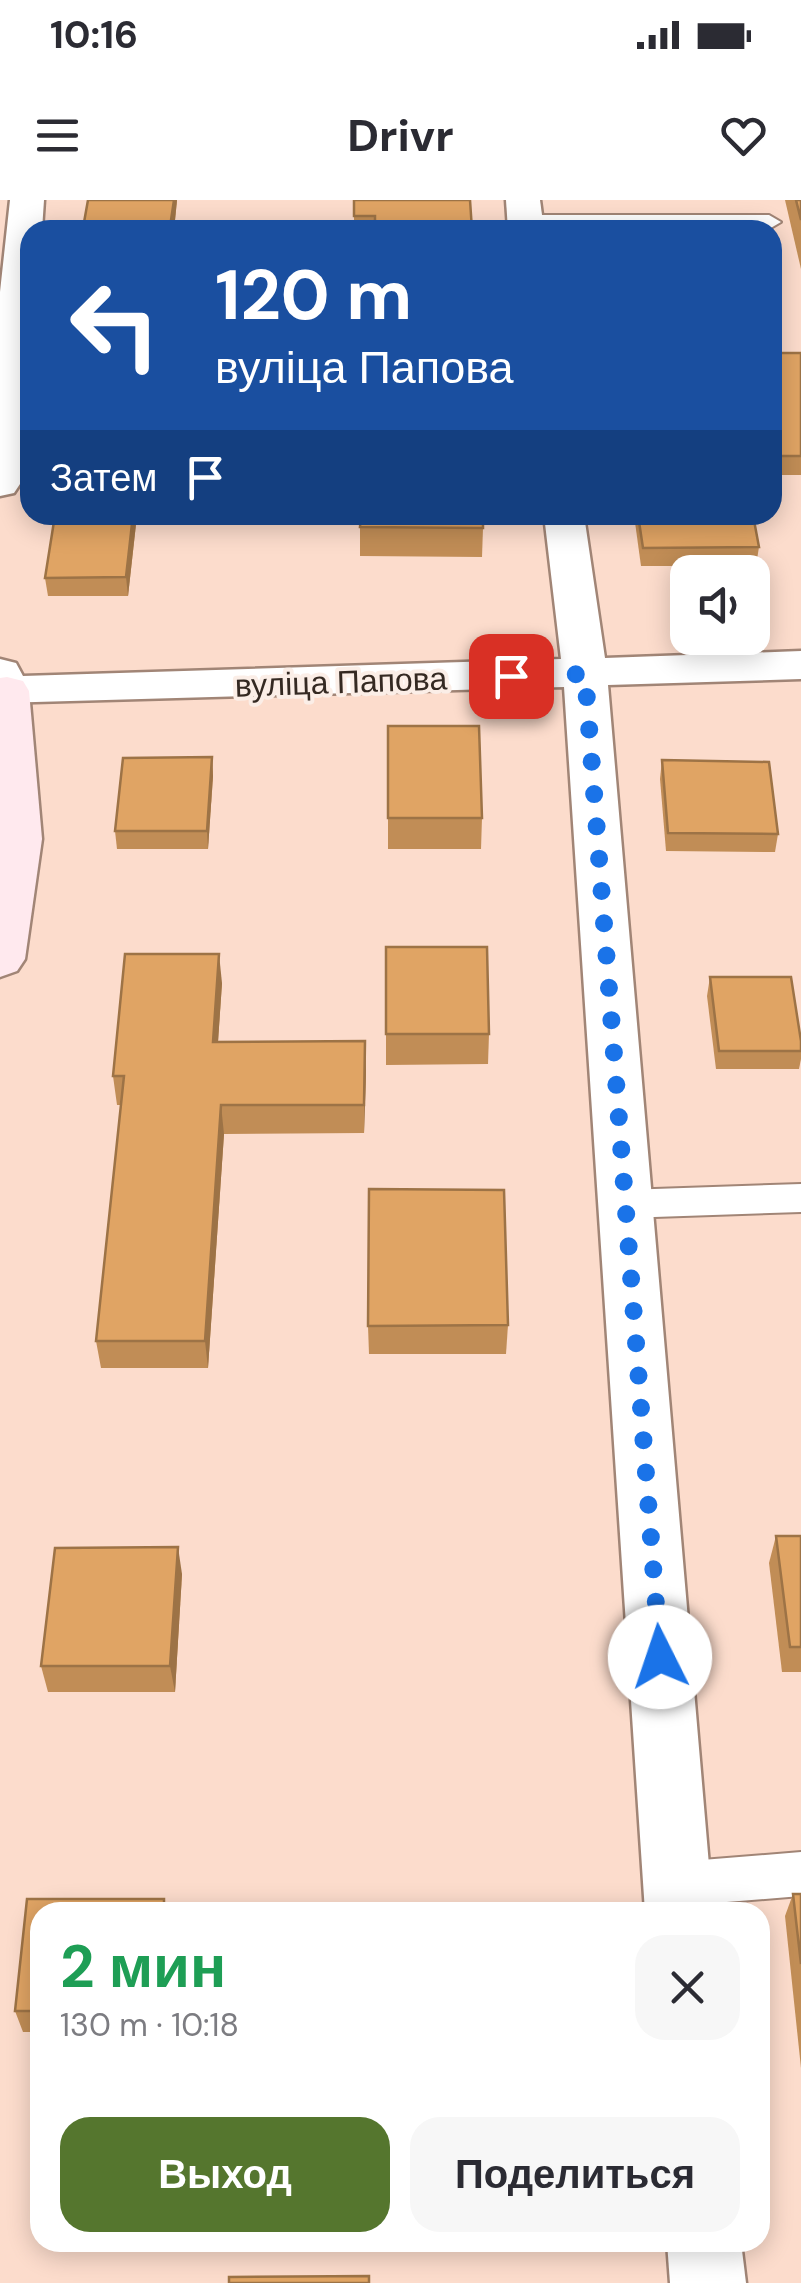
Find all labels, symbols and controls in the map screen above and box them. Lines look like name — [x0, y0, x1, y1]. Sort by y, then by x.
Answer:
text: 10:16 — [50, 10, 138, 60]
text: Drivr — [347, 106, 454, 165]
icon: menu — [30, 108, 85, 163]
icon: heart — [716, 108, 771, 163]
text: 120 m — [215, 250, 412, 341]
icon: left — [50, 260, 180, 390]
text: вуліца Папова — [215, 338, 514, 397]
icon: arrive — [178, 450, 233, 505]
text: Затем — [50, 453, 158, 503]
map controls — [670, 555, 770, 655]
button: sound — [670, 555, 770, 655]
pin — [469, 634, 554, 719]
icon: arrive — [484, 649, 539, 704]
street label: вуліца Папова — [234, 657, 448, 707]
position arrow — [608, 1605, 712, 1709]
text: 2 мин — [60, 1927, 226, 2006]
button: close — [635, 1935, 740, 2040]
text: 130 m · 10:18 — [60, 2004, 239, 2046]
button: Выход — [60, 2117, 390, 2232]
button: Поделиться — [410, 2117, 740, 2232]

